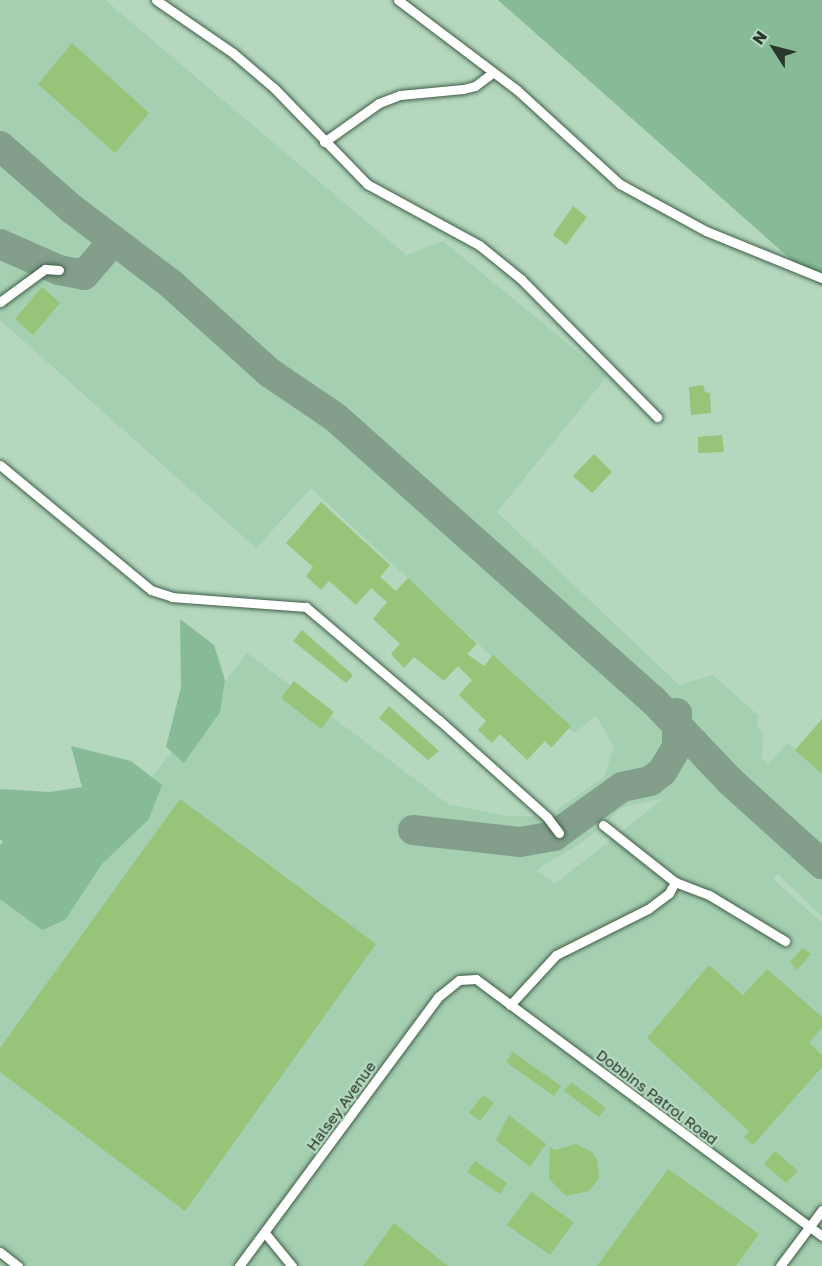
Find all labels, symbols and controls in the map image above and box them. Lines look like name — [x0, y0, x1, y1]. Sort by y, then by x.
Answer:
north arrow — [744, 18, 804, 78]
text: N — [748, 27, 771, 48]
street label: Dobbins Patrol Road — [593, 1046, 721, 1148]
street label: Halsey Avenue — [303, 1058, 379, 1154]

